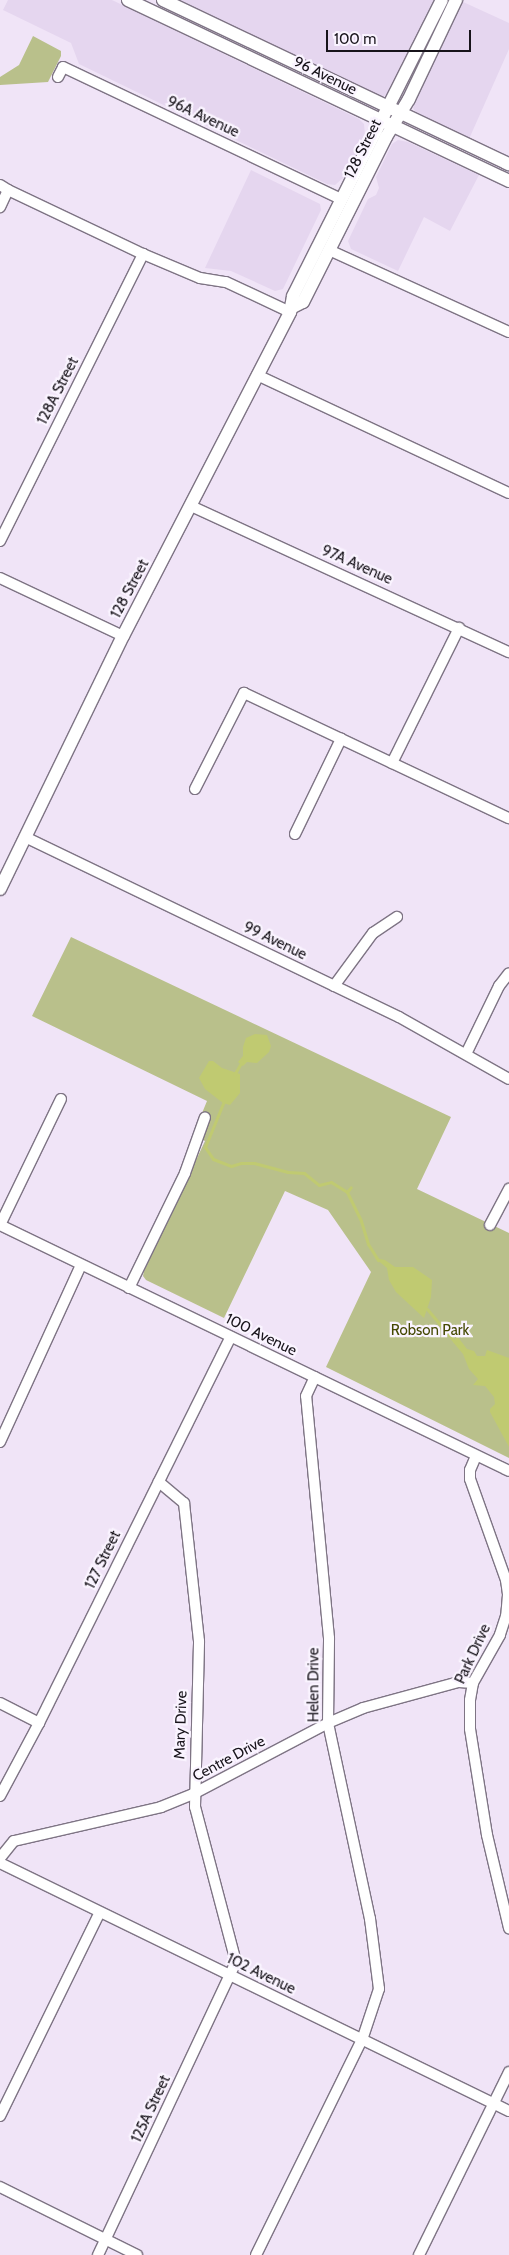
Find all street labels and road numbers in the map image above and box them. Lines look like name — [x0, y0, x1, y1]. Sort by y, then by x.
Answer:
street label: 96 Avenue — [291, 53, 359, 99]
street label: 96A Avenue — [164, 93, 242, 141]
street label: 128 Street — [341, 117, 385, 181]
street label: 128A Street — [33, 354, 83, 428]
street label: 97A Avenue — [319, 541, 395, 589]
street label: 128 Street — [107, 557, 153, 621]
street label: 99 Avenue — [241, 918, 309, 964]
street label: 100 Avenue — [223, 1310, 299, 1360]
street label: 127 Street — [81, 1528, 125, 1592]
street label: Park Drive — [451, 1621, 495, 1687]
street label: Helen Drive — [305, 1648, 323, 1722]
street label: Mary Drive — [171, 1690, 191, 1760]
street label: Centre Drive — [190, 1732, 268, 1786]
street label: 102 Avenue — [224, 1950, 298, 1998]
street label: 125A Street — [128, 2073, 174, 2145]

